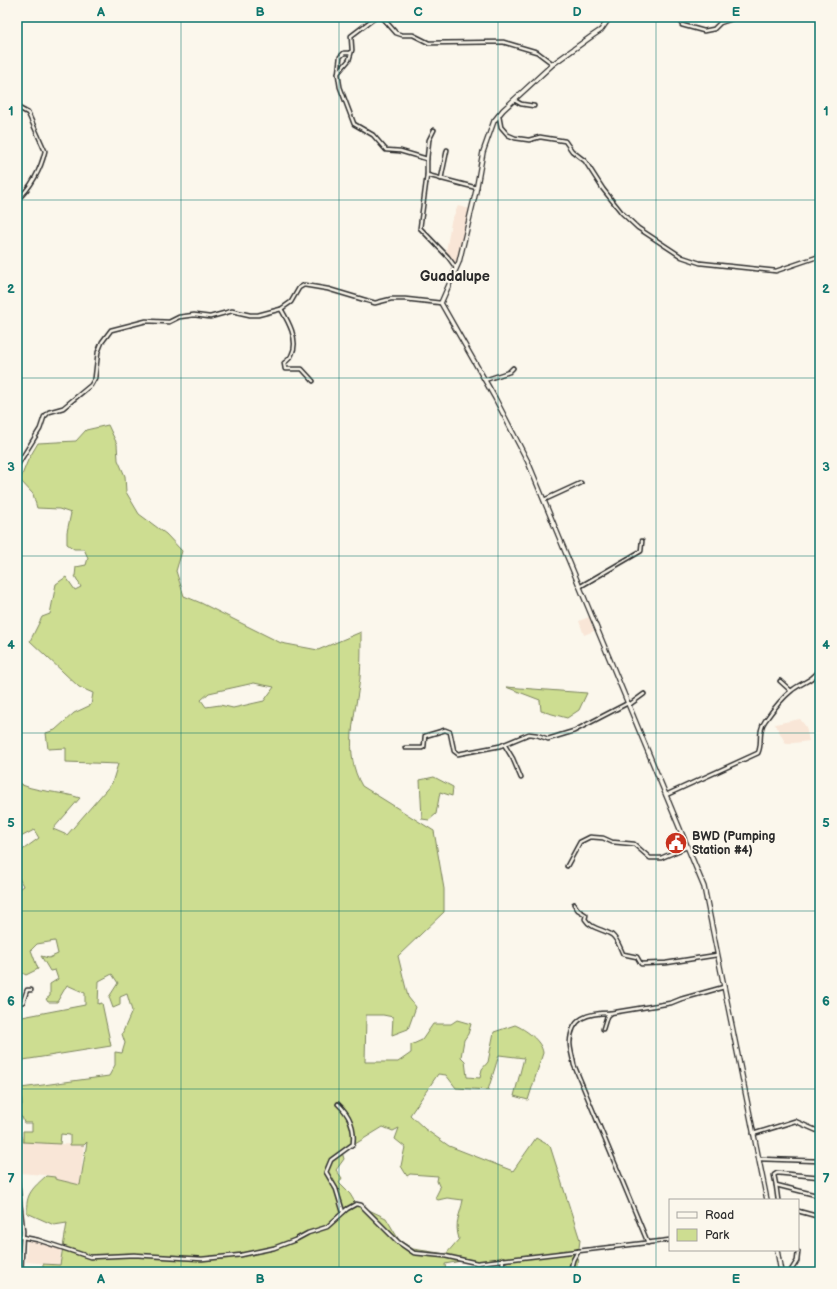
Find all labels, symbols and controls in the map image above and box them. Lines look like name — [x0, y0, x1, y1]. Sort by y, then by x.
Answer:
text: A — [96, 4, 105, 20]
text: B — [255, 4, 265, 20]
text: C — [413, 4, 423, 20]
text: D — [572, 4, 582, 20]
text: E — [732, 4, 741, 20]
text: 1 — [8, 103, 14, 119]
text: 1 — [823, 103, 829, 119]
district label: Guadalupe — [420, 268, 490, 285]
text: 2 — [7, 281, 15, 297]
text: 2 — [822, 281, 830, 297]
text: 3 — [7, 459, 15, 475]
text: 3 — [822, 459, 830, 475]
text: 4 — [7, 637, 15, 653]
text: 4 — [822, 637, 830, 653]
text: 5 — [7, 815, 15, 831]
text: 5 — [822, 815, 830, 831]
place label: BWD (Pumping Station #4) — [692, 829, 775, 858]
public building icon: BWD (Pumping Station #4) — [663, 830, 689, 856]
text: 6 — [7, 993, 15, 1009]
text: 6 — [822, 993, 830, 1009]
text: 7 — [7, 1171, 15, 1187]
text: 7 — [822, 1171, 830, 1187]
legend — [669, 1199, 799, 1251]
text: Road — [705, 1208, 734, 1223]
text: Park — [705, 1228, 729, 1243]
text: A — [96, 1271, 105, 1287]
text: B — [255, 1271, 265, 1287]
text: C — [413, 1271, 423, 1287]
text: D — [572, 1271, 582, 1287]
text: E — [732, 1271, 741, 1287]

